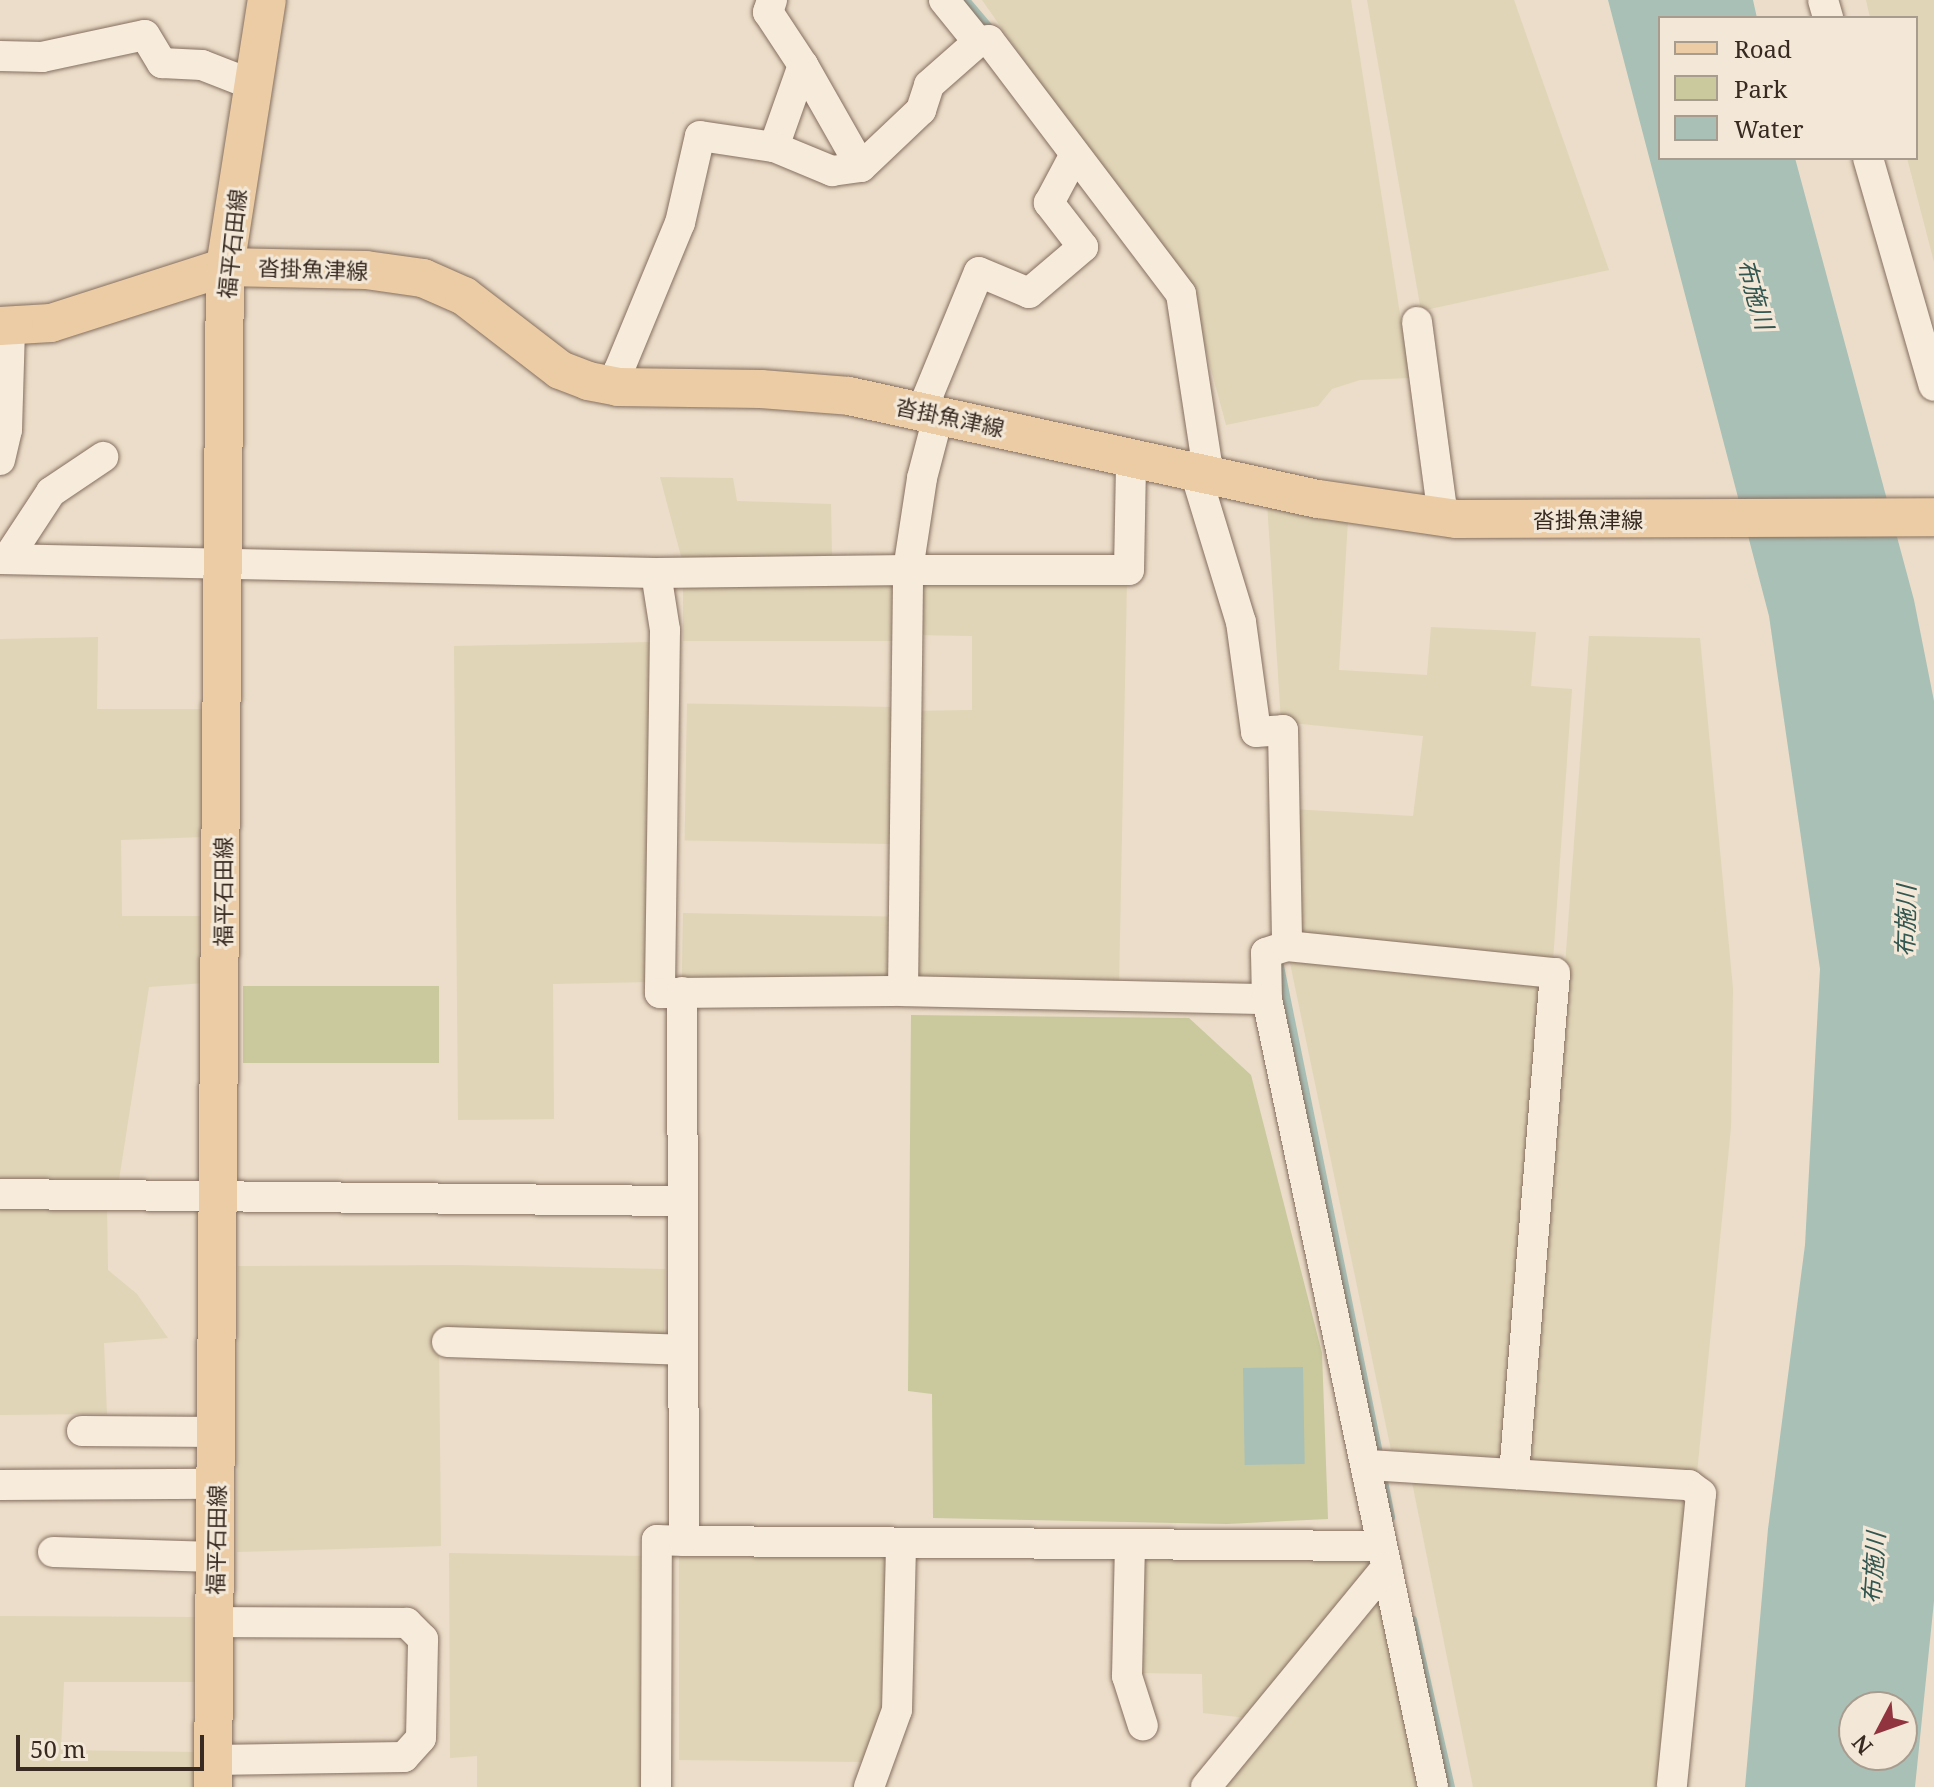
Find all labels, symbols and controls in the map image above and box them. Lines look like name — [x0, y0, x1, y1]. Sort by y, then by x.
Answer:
legend — [1658, 16, 1918, 160]
text: Road — [1734, 32, 1792, 65]
text: Park — [1734, 72, 1787, 105]
text: Water — [1734, 112, 1804, 145]
street label: 福平石田線 — [213, 188, 251, 300]
street label: 沓掛魚津線 — [258, 254, 368, 284]
water label: 布施川 — [1732, 255, 1780, 333]
street label: 沓掛魚津線 — [893, 393, 1007, 441]
street label: 沓掛魚津線 — [1533, 507, 1643, 533]
street label: 福平石田線 — [210, 837, 236, 947]
water label: 布施川 — [1890, 885, 1920, 957]
street label: 福平石田線 — [202, 1485, 230, 1595]
water label: 布施川 — [1856, 1531, 1890, 1605]
north arrow — [1838, 1691, 1918, 1771]
scale bar — [20, 1719, 208, 1769]
text: N — [1844, 1729, 1878, 1762]
text: 50 m — [30, 1732, 86, 1765]

